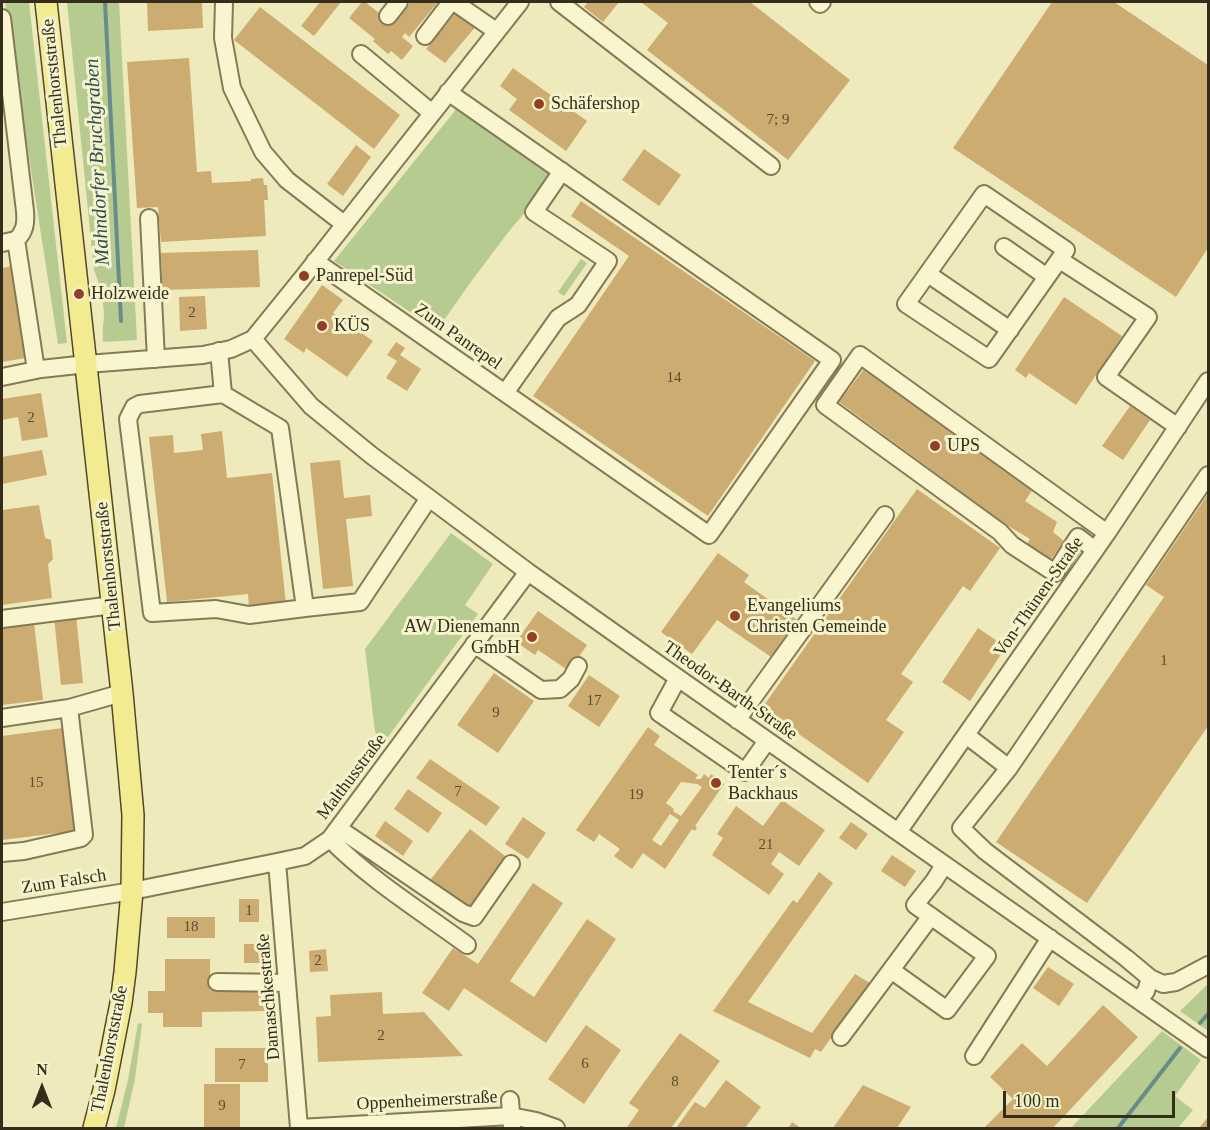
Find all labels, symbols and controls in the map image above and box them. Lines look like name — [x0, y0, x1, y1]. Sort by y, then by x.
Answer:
street label: Thalenhorststraße — [38, 18, 72, 148]
water label: Mahndorfer Bruchgraben — [81, 58, 115, 266]
place label: Schäfershop — [551, 93, 640, 115]
marker: Schäfershop — [532, 97, 546, 111]
house number: 7; 9 — [767, 111, 789, 129]
place label: Panrepel-Süd — [316, 265, 413, 287]
marker: Panrepel-Süd — [297, 269, 311, 283]
place label: Holzweide — [91, 283, 169, 305]
marker: Holzweide — [72, 287, 86, 301]
street label: Zum Panrepel — [410, 299, 506, 375]
house number: 2 — [188, 304, 196, 322]
place label: KÜS — [334, 315, 370, 337]
marker: KÜS — [315, 319, 329, 333]
house number: 14 — [666, 369, 682, 387]
house number: 2 — [27, 409, 35, 427]
place label: UPS — [947, 435, 980, 457]
marker: UPS — [928, 439, 942, 453]
street label: Thalenhorststraße — [92, 501, 126, 631]
street label: Von-Thünen-Straße — [990, 533, 1088, 661]
place label: Evangeliums Christen Gemeinde — [747, 595, 886, 638]
marker: Evangeliums Christen Gemeinde — [728, 609, 742, 623]
place label: AW Dienemann GmbH — [404, 616, 520, 658]
marker: AW Dienemann GmbH — [525, 630, 539, 644]
street label: Theodor-Barth-Straße — [659, 637, 801, 745]
house number: 1 — [1160, 652, 1168, 670]
house number: 17 — [586, 692, 602, 710]
house number: 9 — [492, 704, 500, 722]
street label: Malthusstraße — [313, 730, 391, 824]
place label: Tenter´s Backhaus — [728, 762, 798, 804]
house number: 15 — [28, 774, 44, 792]
marker: Tenter´s Backhaus — [709, 776, 723, 790]
house number: 7 — [454, 783, 462, 801]
house number: 19 — [628, 786, 644, 804]
house number: 21 — [758, 836, 774, 854]
street label: Zum Falsch — [20, 865, 108, 899]
house number: 1 — [245, 902, 253, 920]
house number: 18 — [184, 918, 198, 936]
street label: Damaschkestraße — [253, 933, 285, 1061]
house number: 2 — [314, 952, 322, 970]
street label: Thalenhorststraße — [87, 984, 133, 1114]
house number: 2 — [377, 1027, 385, 1045]
house number: 6 — [581, 1055, 589, 1073]
house number: 7 — [238, 1056, 246, 1074]
north arrow — [12, 1058, 72, 1118]
text: N — [36, 1061, 48, 1078]
house number: 8 — [671, 1073, 679, 1091]
scale bar — [1006, 1079, 1178, 1117]
street label: Oppenheimerstraße — [356, 1087, 498, 1115]
text: 100 m — [1014, 1091, 1060, 1111]
house number: 9 — [218, 1097, 226, 1115]

